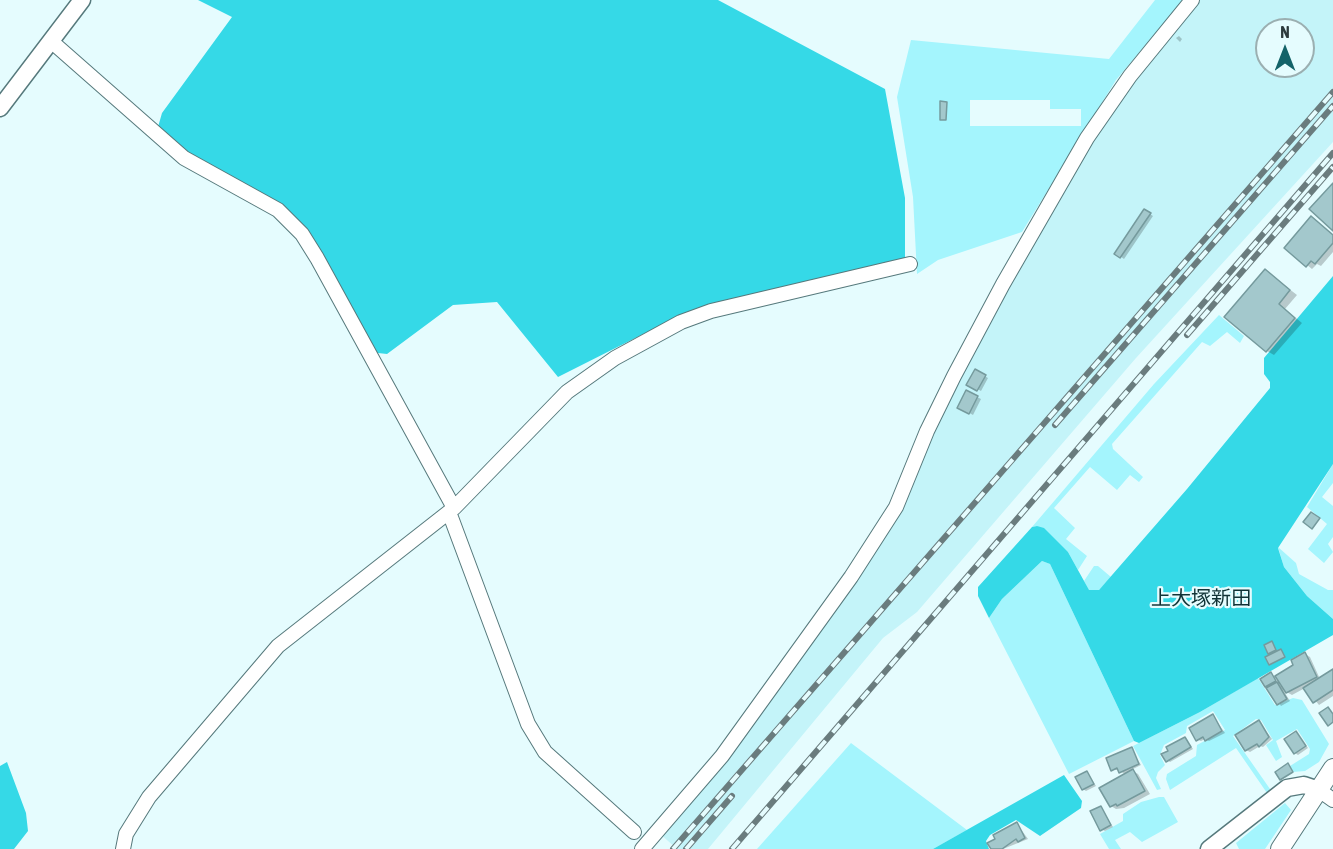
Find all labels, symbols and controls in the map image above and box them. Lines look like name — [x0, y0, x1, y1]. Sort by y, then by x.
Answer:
north arrow — [1255, 18, 1315, 78]
text: N — [1280, 23, 1290, 41]
district label: 上大塚新田 — [1151, 587, 1251, 611]

